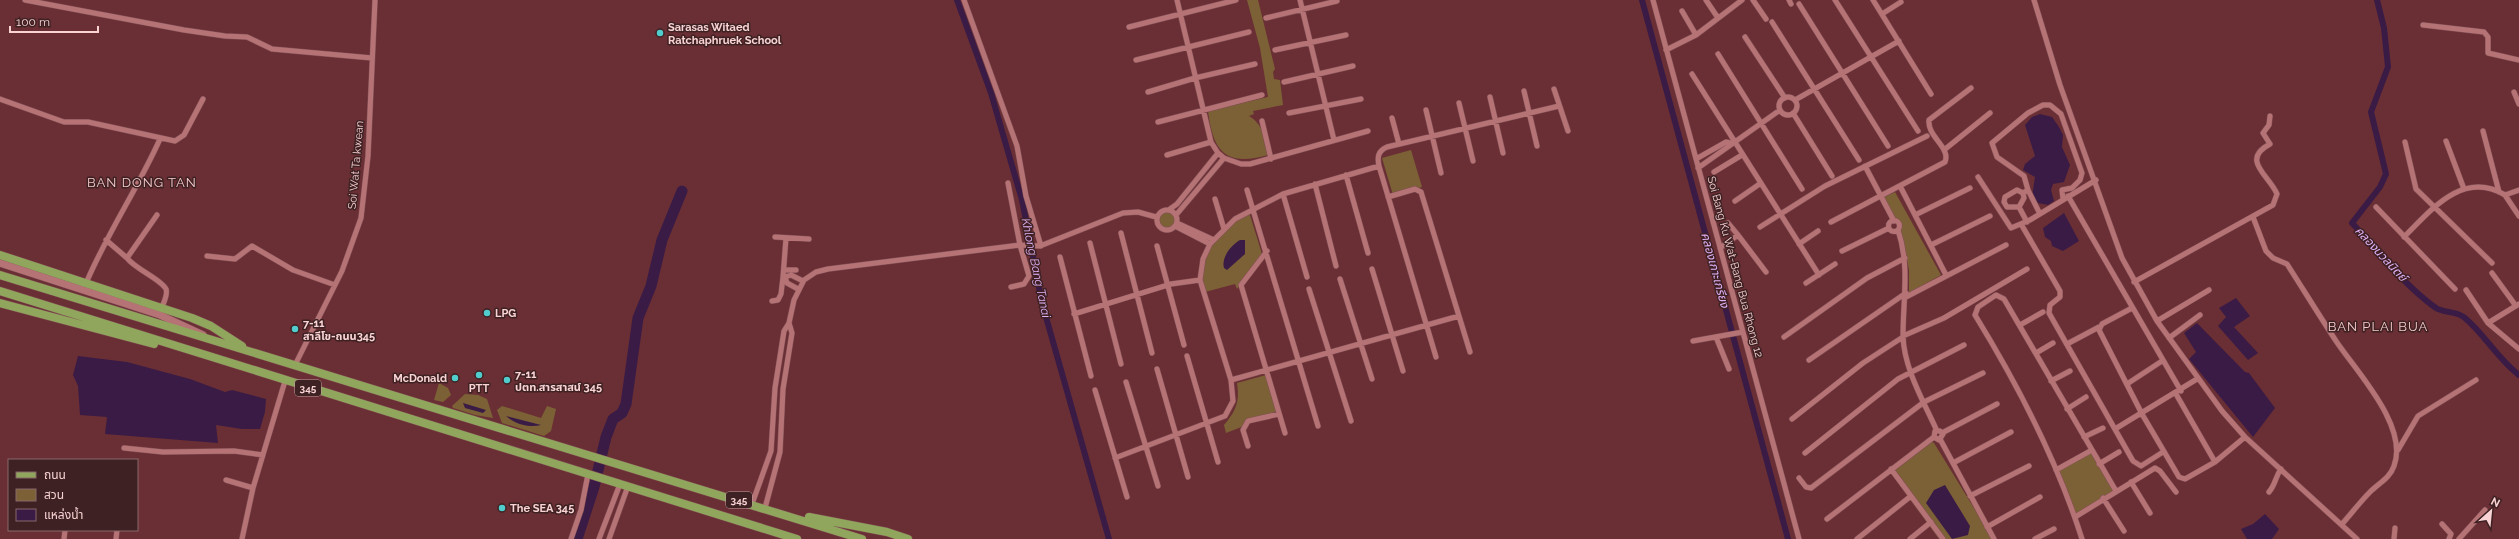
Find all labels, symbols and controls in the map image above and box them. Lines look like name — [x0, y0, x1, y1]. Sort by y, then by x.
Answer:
scale bar — [10, 8, 98, 34]
text: 100 m — [16, 15, 50, 29]
place label: Sarasas Witaed Ratchaphruek School — [668, 21, 782, 47]
marker: Sarasas Witaed Ratchaphruek School — [655, 28, 665, 38]
street label: Soi Wat Ta kwean — [346, 120, 366, 210]
district label: BAN DONG TAN — [87, 175, 197, 190]
street label: Soi Bang Ku Wat-Bang Bua Rhong 12 — [1704, 175, 1766, 359]
water label: Khlong Bang Tanai — [1019, 217, 1053, 320]
water label: คลองนวลนิตย์ — [2352, 224, 2411, 286]
water label: คลองเกาะเกรียง — [1698, 231, 1732, 310]
place label: LPG — [495, 307, 516, 320]
marker: LPG — [482, 308, 492, 318]
place label: 7-11 สาลีโข-ถนน345 — [303, 317, 375, 343]
district label: BAN PLAI BUA — [2328, 319, 2428, 334]
marker: 7-11 สาลีโข-ถนน345 — [290, 324, 300, 334]
place label: 7-11 ปตท.สารสาสน์ 345 — [515, 368, 602, 394]
marker: PTT — [474, 370, 484, 380]
place label: McDonald — [393, 372, 447, 385]
marker: McDonald — [450, 373, 460, 383]
marker: 7-11 ปตท.สารสาสน์ 345 — [502, 375, 512, 385]
road number: 345 — [295, 380, 321, 396]
place label: PTT — [469, 382, 489, 395]
legend — [8, 459, 138, 531]
text: ถนน — [44, 468, 66, 482]
text: สวน — [44, 488, 64, 502]
north arrow — [2471, 491, 2511, 531]
road number: 345 — [726, 492, 752, 508]
text: N — [2489, 495, 2502, 510]
place label: The SEA 345 — [510, 502, 574, 515]
marker: The SEA 345 — [497, 503, 507, 513]
text: แหล่งน้ำ — [44, 506, 83, 522]

